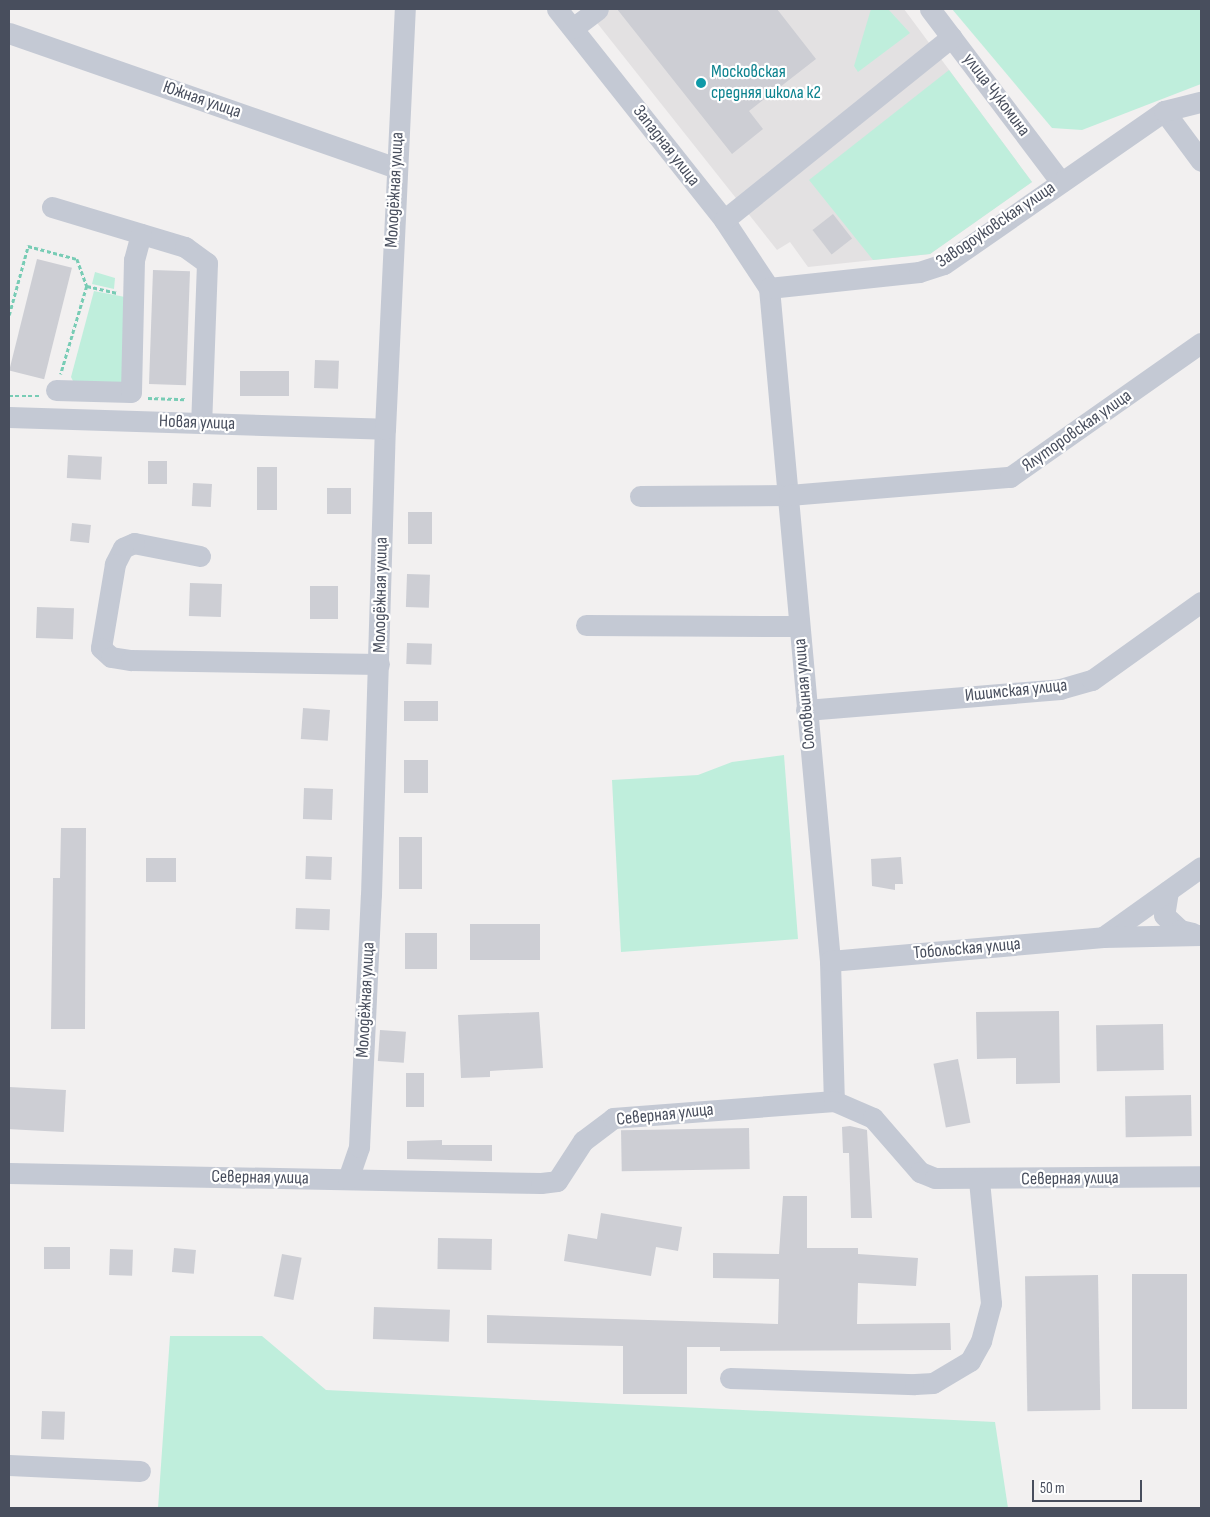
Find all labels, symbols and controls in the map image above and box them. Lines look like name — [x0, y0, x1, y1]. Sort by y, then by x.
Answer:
street label: улица Чукомина — [958, 49, 1034, 141]
place label: Московская средняя школа к2 — [711, 62, 821, 104]
street label: Южная улица — [160, 77, 244, 123]
marker: Московская средняя школа к2 — [695, 77, 707, 89]
street label: Западная улица — [628, 101, 704, 191]
street label: Молодёжная улица — [381, 132, 409, 248]
street label: Заводоуковская улица — [932, 177, 1060, 273]
street label: Ялуторовская улица — [1018, 385, 1136, 477]
street label: Новая улица — [159, 411, 235, 435]
street label: Молодёжная улица — [369, 537, 393, 653]
street label: Соловьиная улица — [789, 638, 821, 750]
street label: Ишимская улица — [964, 675, 1068, 707]
street label: Тобольская улица — [913, 934, 1021, 964]
street label: Молодёжная улица — [352, 942, 380, 1058]
street label: Северная улица — [615, 1099, 715, 1131]
street label: Северная улица — [211, 1166, 309, 1190]
street label: Северная улица — [1021, 1167, 1119, 1191]
scale bar — [1035, 1470, 1145, 1502]
text: 50 m — [1040, 1479, 1065, 1498]

